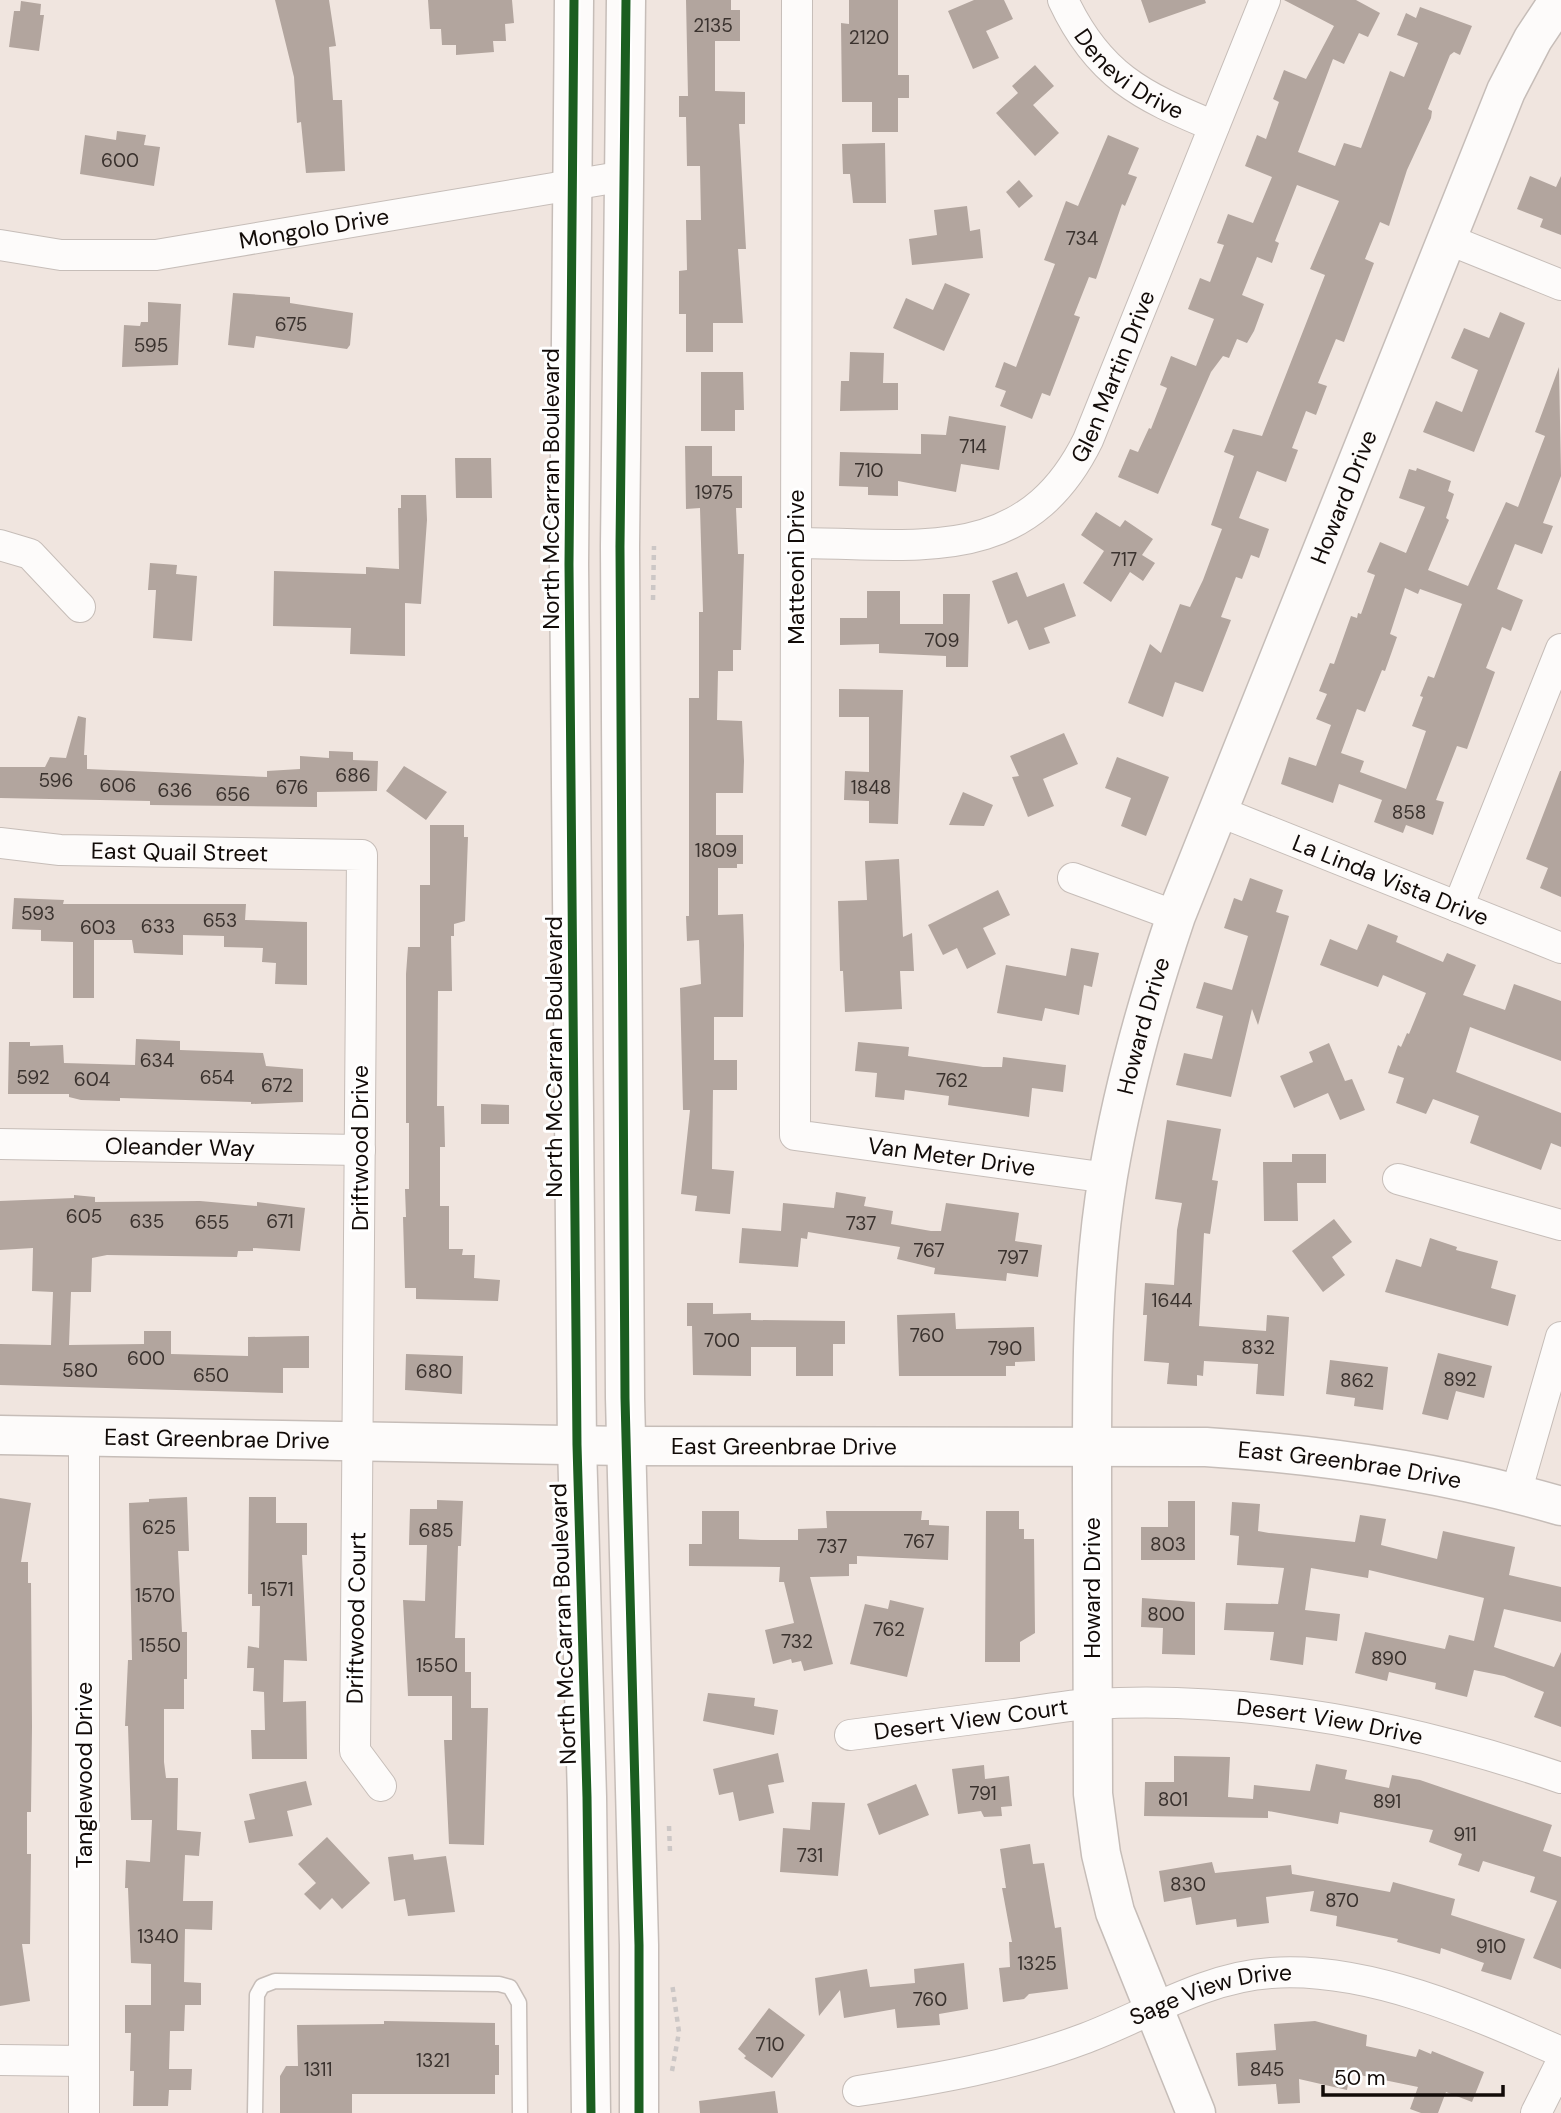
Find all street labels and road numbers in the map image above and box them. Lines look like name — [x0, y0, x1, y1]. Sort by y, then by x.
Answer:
street label: Denevi Drive — [1067, 23, 1188, 126]
street label: Mongolo Drive — [237, 201, 391, 256]
street label: Glen Martin Drive — [1064, 286, 1162, 468]
street label: North McCarran Boulevard — [536, 348, 566, 630]
street label: Howard Drive — [1303, 426, 1384, 568]
street label: Matteoni Drive — [781, 489, 811, 645]
street label: La Linda Vista Drive — [1288, 827, 1493, 933]
street label: East Quail Street — [91, 836, 268, 868]
street label: North McCarran Boulevard — [539, 916, 569, 1198]
street label: Howard Drive — [1110, 953, 1177, 1098]
street label: Driftwood Drive — [345, 1065, 375, 1231]
street label: Van Meter Drive — [866, 1130, 1037, 1183]
street label: Oleander Way — [105, 1131, 255, 1163]
street label: East Greenbrae Drive — [104, 1422, 330, 1456]
street label: East Greenbrae Drive — [671, 1431, 897, 1461]
street label: East Greenbrae Drive — [1237, 1434, 1464, 1496]
street label: North McCarran Boulevard — [543, 1483, 583, 1765]
street label: Howard Drive — [1077, 1517, 1107, 1659]
street label: Driftwood Court — [339, 1532, 373, 1704]
street label: Tanglewood Drive — [69, 1682, 99, 1868]
street label: Desert View Court — [872, 1691, 1070, 1747]
street label: Desert View Drive — [1235, 1692, 1426, 1752]
street label: Sage View Drive — [1125, 1957, 1292, 2032]

